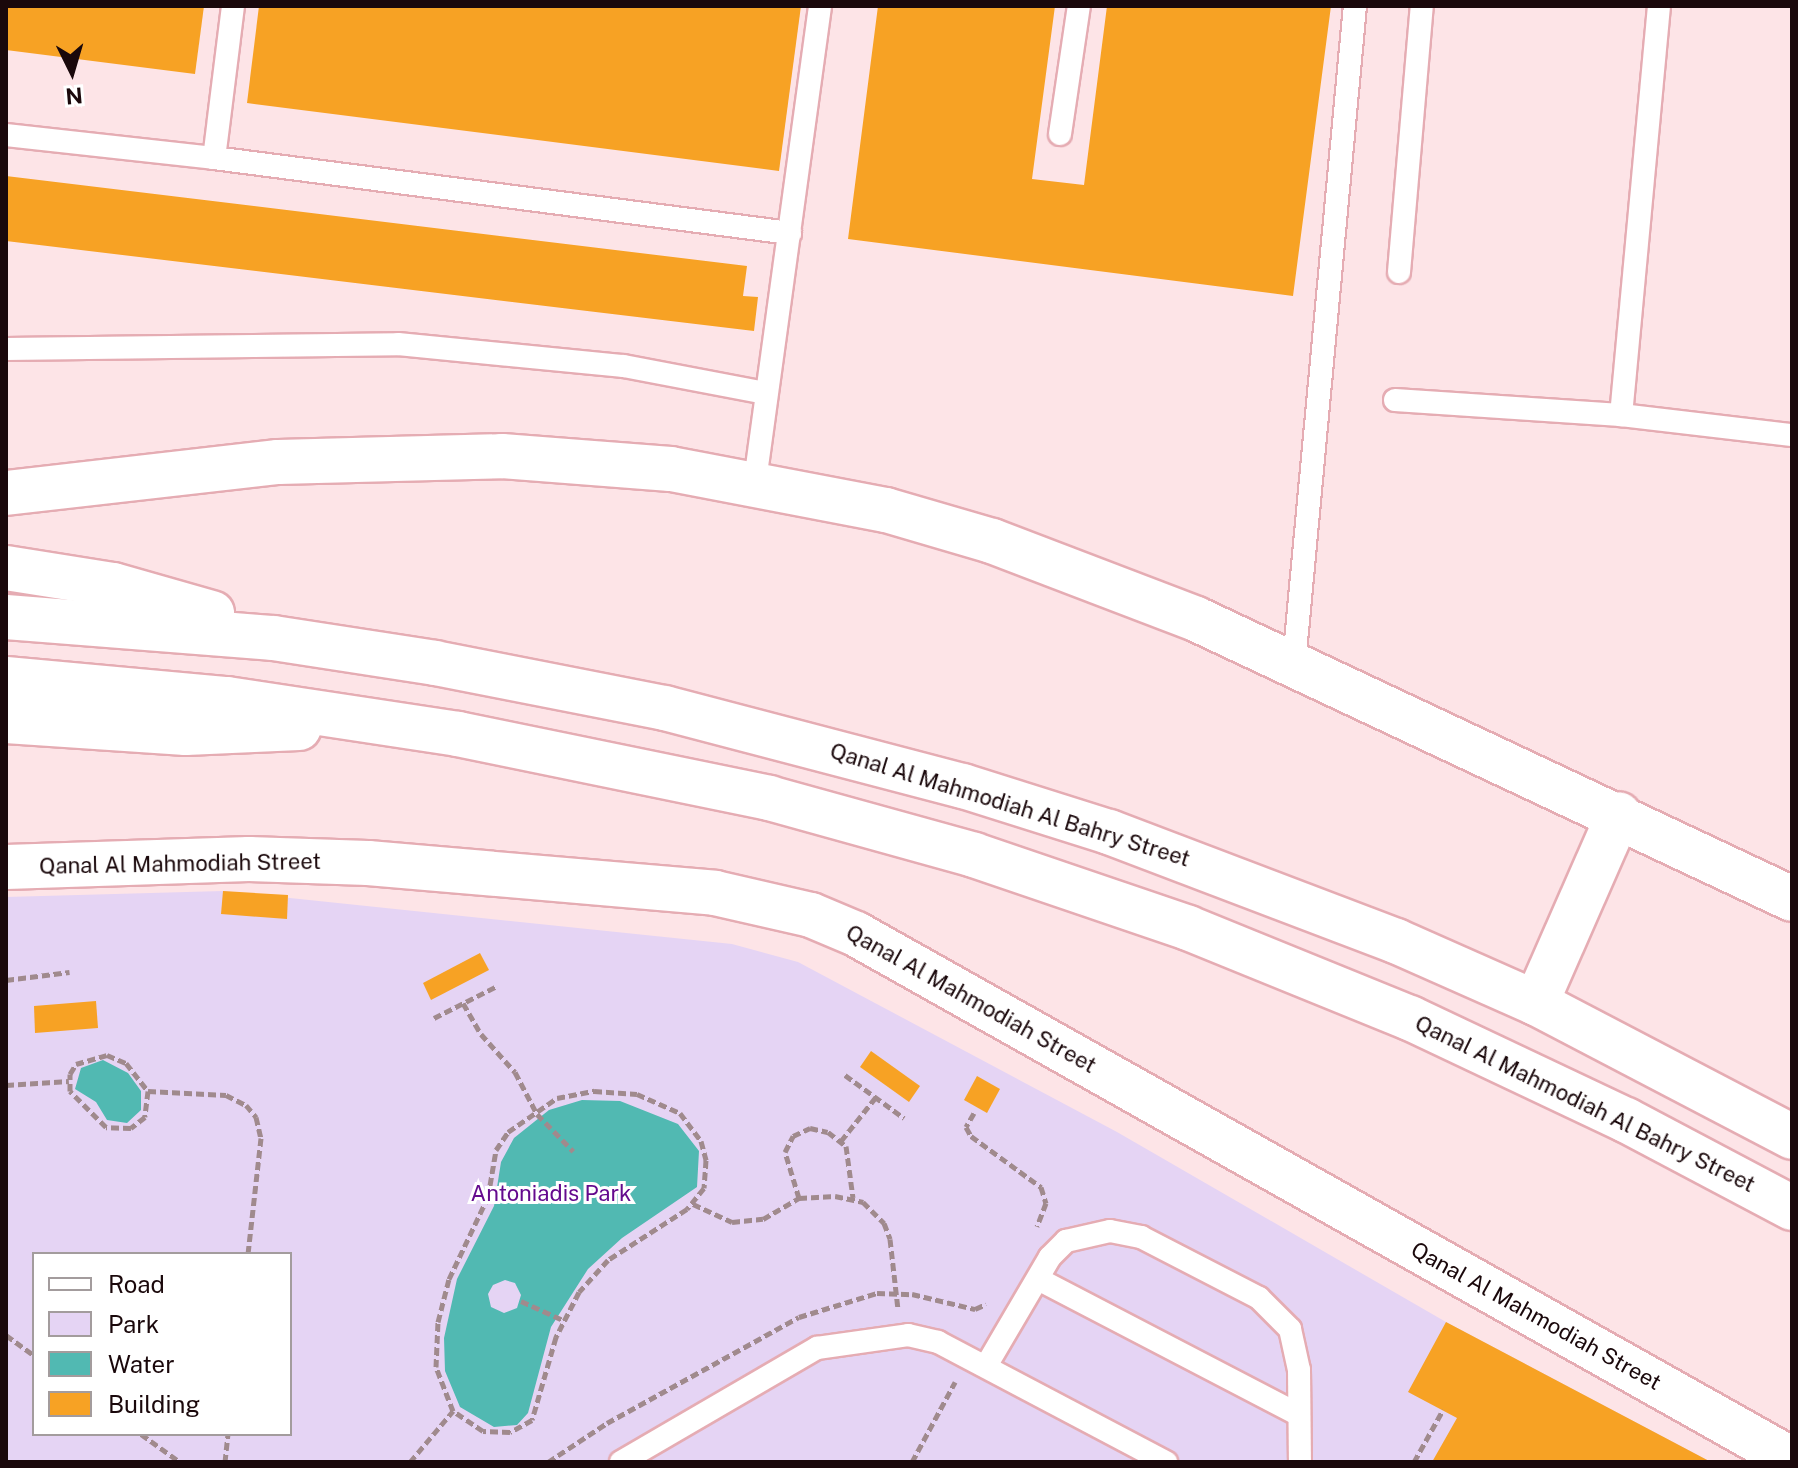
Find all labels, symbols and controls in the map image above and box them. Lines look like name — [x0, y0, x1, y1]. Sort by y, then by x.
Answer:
north arrow — [32, 32, 112, 112]
text: N — [64, 82, 84, 110]
street label: Qanal Al Mahmodiah Al Bahry Street — [827, 738, 1193, 872]
street label: Qanal Al Mahmodiah Street — [39, 848, 321, 880]
street label: Qanal Al Mahmodiah Street — [841, 919, 1101, 1079]
street label: Qanal Al Mahmodiah Al Bahry Street — [1411, 1010, 1759, 1198]
park label: Antoniadis Park — [471, 1181, 631, 1207]
street label: Qanal Al Mahmodiah Street — [1406, 1236, 1666, 1396]
legend — [32, 1252, 292, 1436]
text: Road — [108, 1270, 165, 1298]
text: Park — [108, 1310, 159, 1338]
text: Water — [108, 1350, 175, 1378]
text: Building — [108, 1390, 200, 1418]

